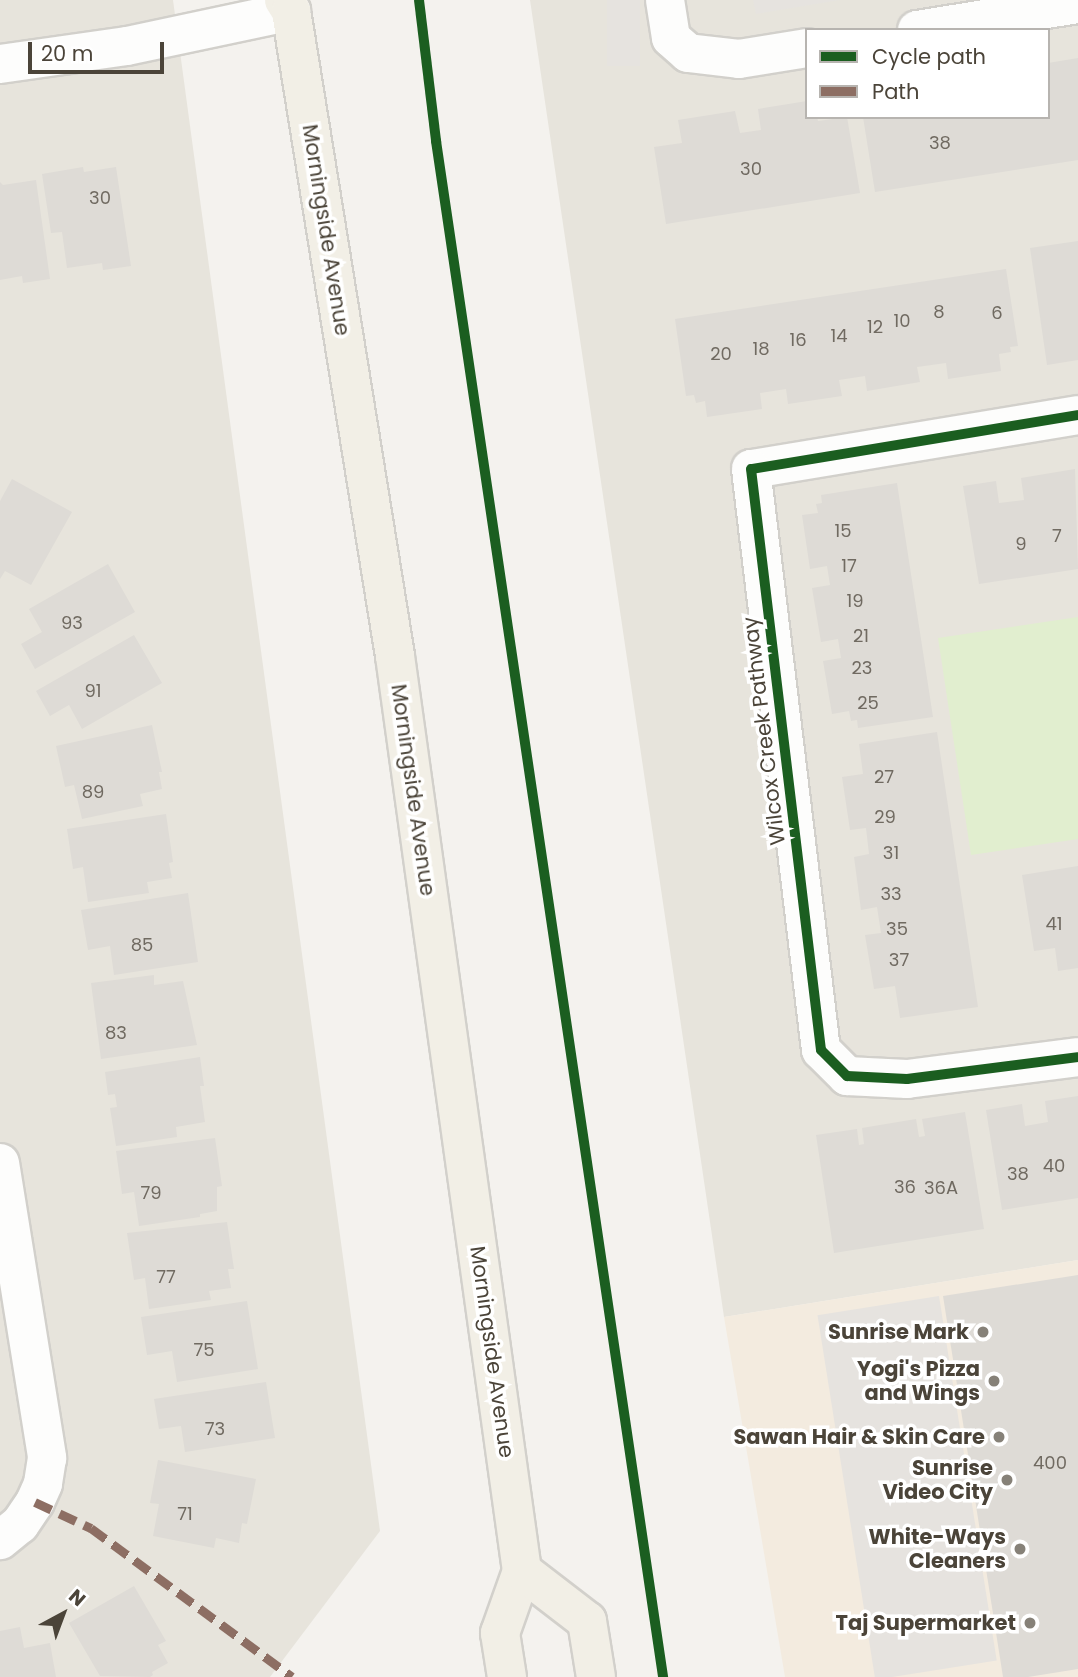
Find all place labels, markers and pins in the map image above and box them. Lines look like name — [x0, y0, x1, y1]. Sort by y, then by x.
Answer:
place label: Sunrise Mark — [828, 1319, 969, 1345]
marker: Sunrise Mark — [975, 1324, 991, 1340]
place label: Yogi's Pizza and Wings — [857, 1356, 980, 1406]
marker: Yogi's Pizza and Wings — [986, 1373, 1002, 1389]
place label: Sawan Hair & Skin Care — [733, 1424, 985, 1450]
marker: Sawan Hair & Skin Care — [991, 1429, 1007, 1445]
place label: Sunrise Video City — [882, 1455, 993, 1505]
marker: Sunrise Video City — [999, 1472, 1015, 1488]
place label: White-Ways Cleaners — [869, 1524, 1006, 1574]
marker: White-Ways Cleaners — [1012, 1541, 1028, 1557]
place label: Taj Supermarket — [836, 1610, 1016, 1636]
marker: Taj Supermarket — [1022, 1615, 1038, 1631]

